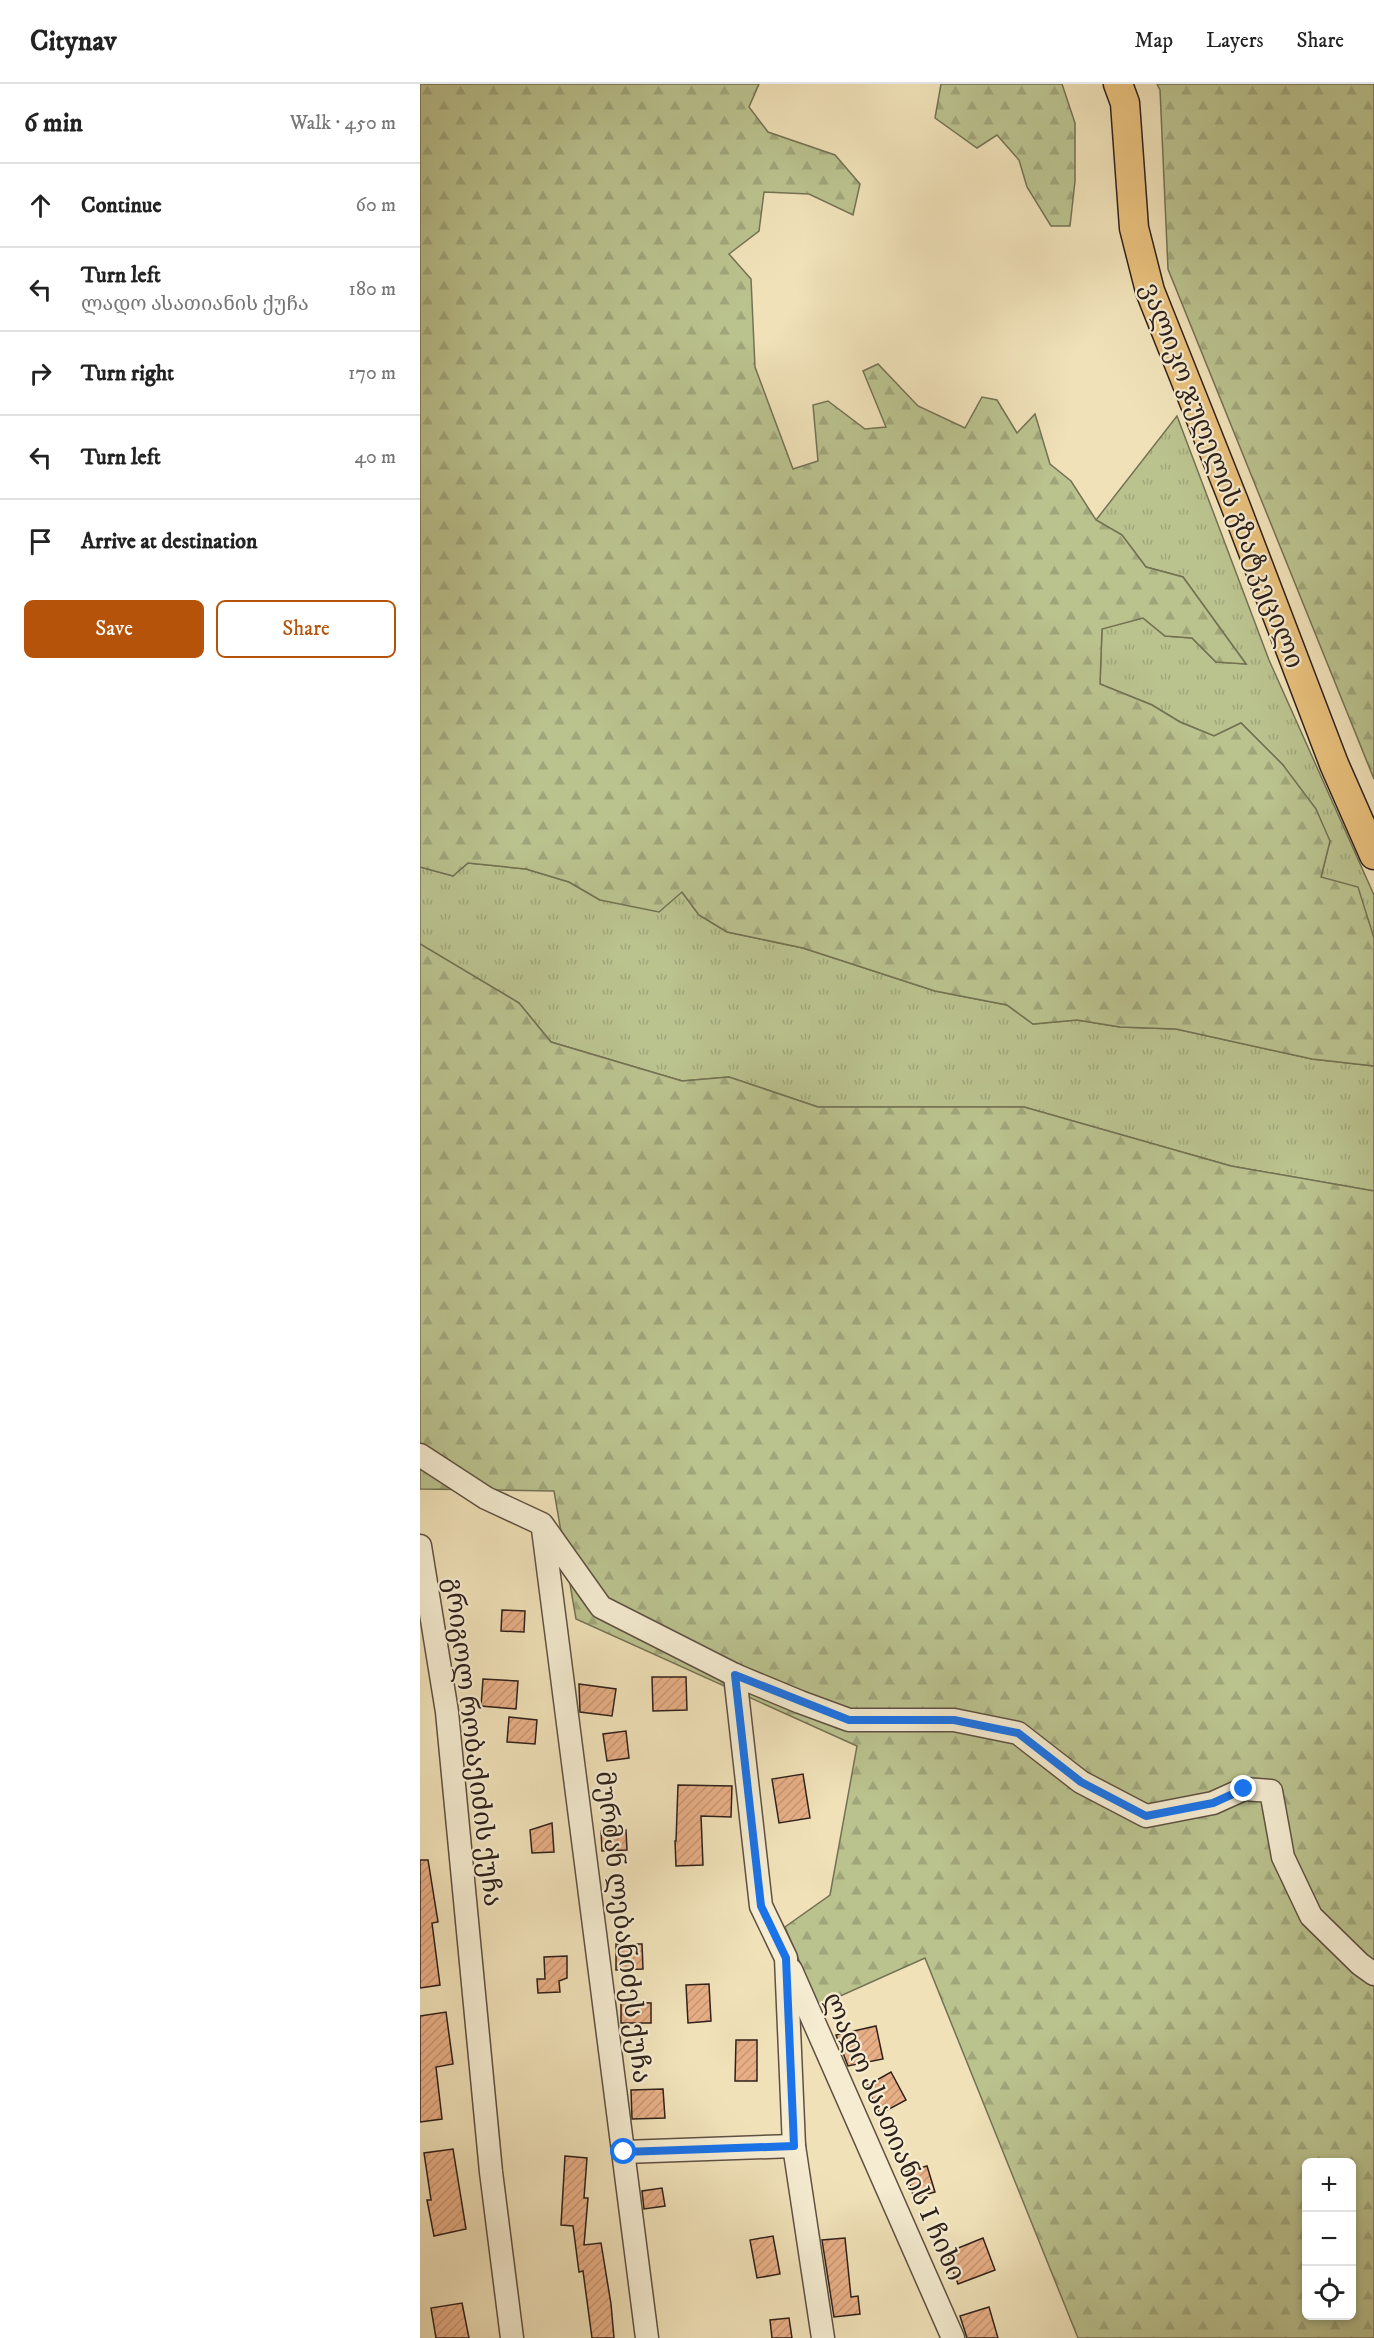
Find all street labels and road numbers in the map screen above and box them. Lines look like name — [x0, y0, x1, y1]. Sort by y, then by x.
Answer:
street label: ვალიკო ჯუღელის გზატკეცილი — [1133, 278, 1311, 673]
street label: გრიგოლ რობაქიძის ქუჩა — [436, 1576, 509, 1909]
street label: მურმან ლებანიძეს ქუჩა — [587, 1769, 658, 2085]
street label: ლადო ასათიანის I ჩიხი — [815, 1987, 972, 2286]

